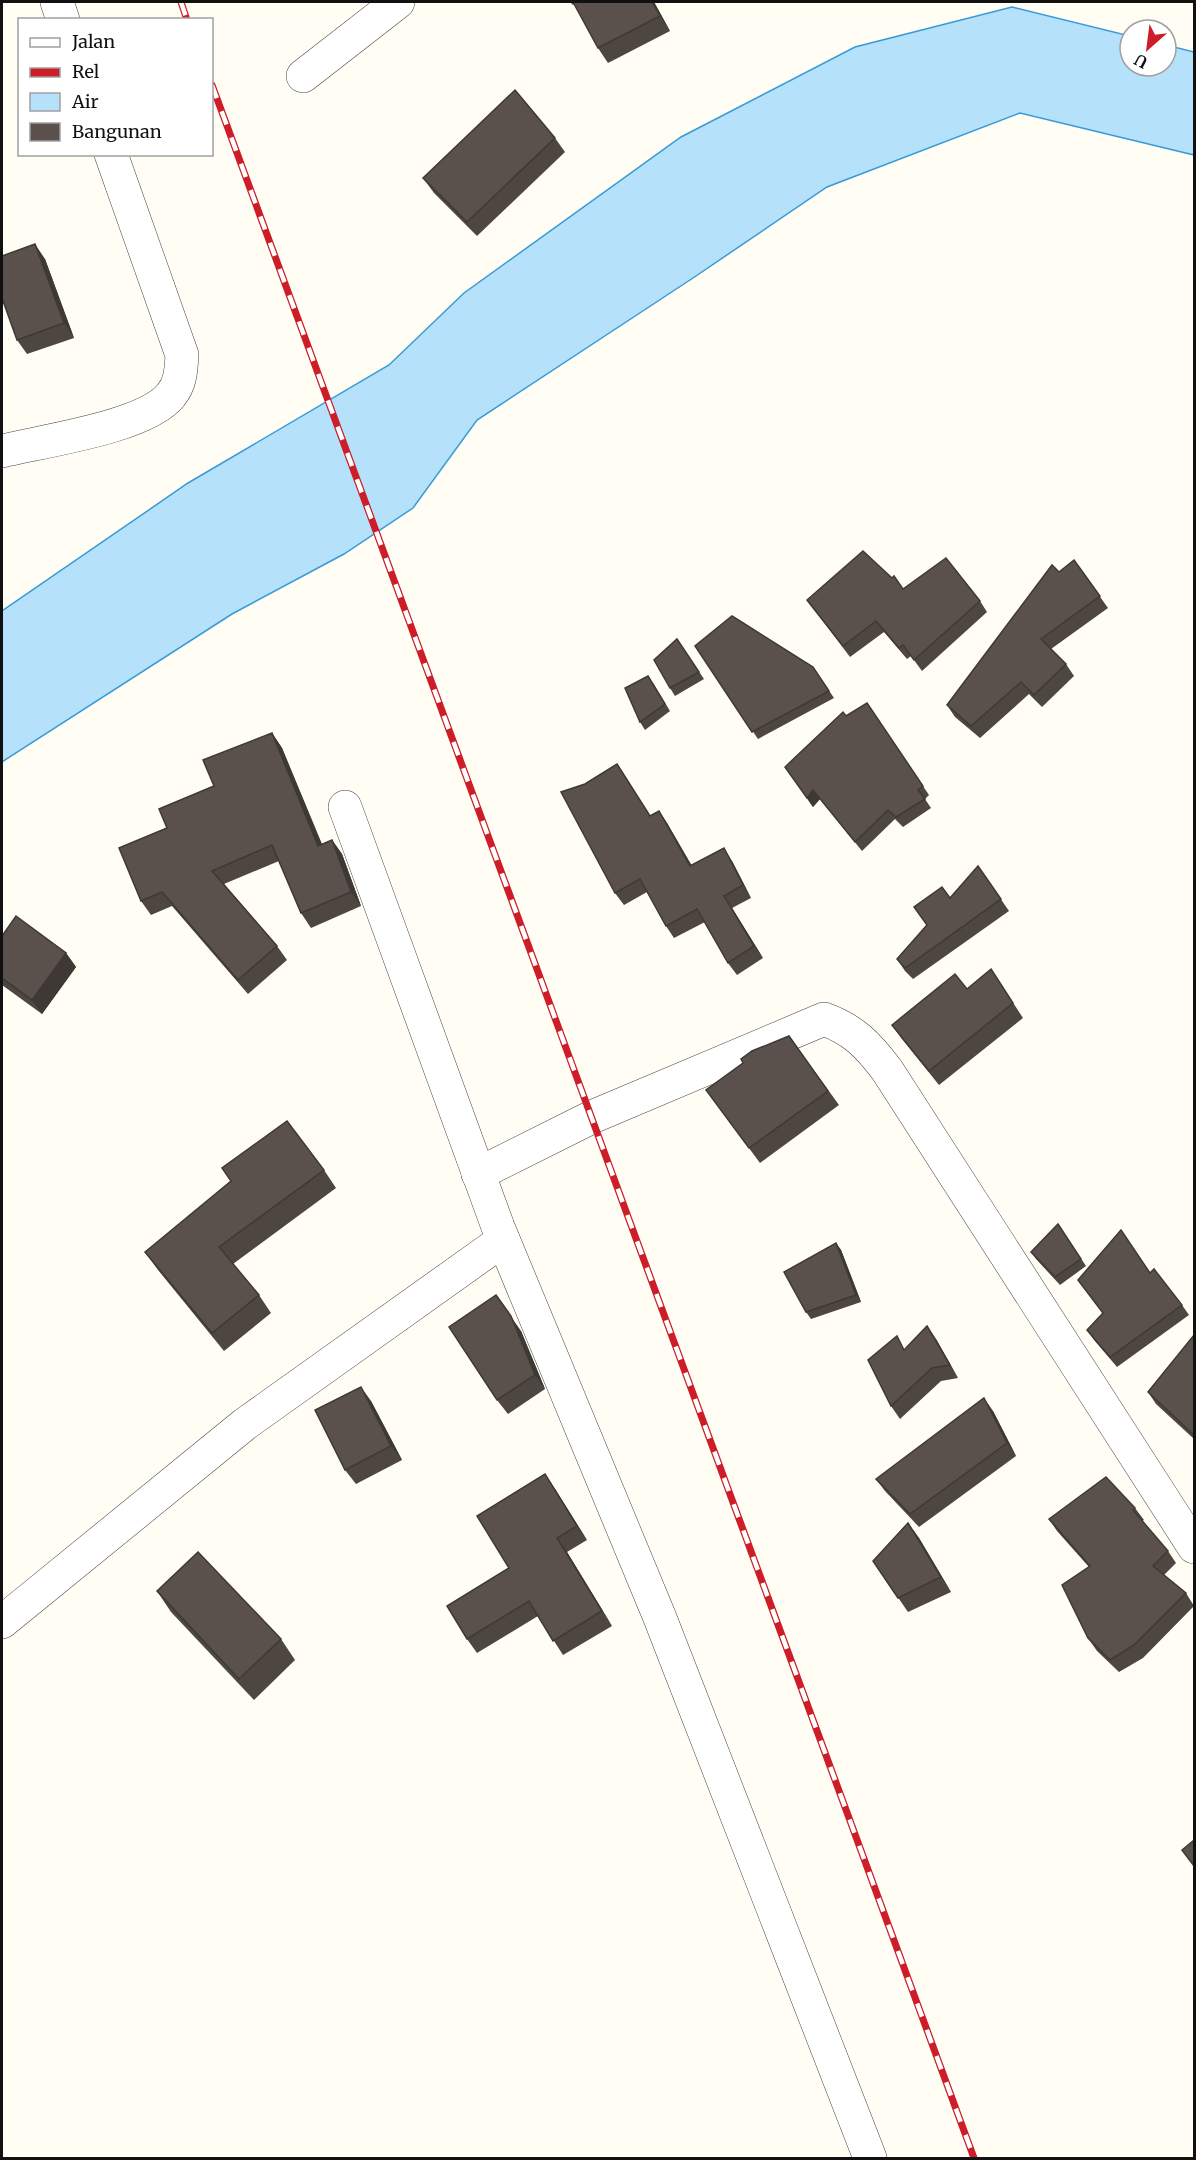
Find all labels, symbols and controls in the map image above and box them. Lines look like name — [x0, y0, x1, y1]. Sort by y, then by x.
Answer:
legend — [18, 18, 213, 156]
north arrow — [1118, 18, 1178, 78]
text: Jalan — [71, 30, 115, 53]
text: U — [1131, 50, 1151, 73]
text: Rel — [72, 60, 100, 83]
text: Air — [71, 90, 99, 113]
text: Bangunan — [72, 120, 162, 143]

